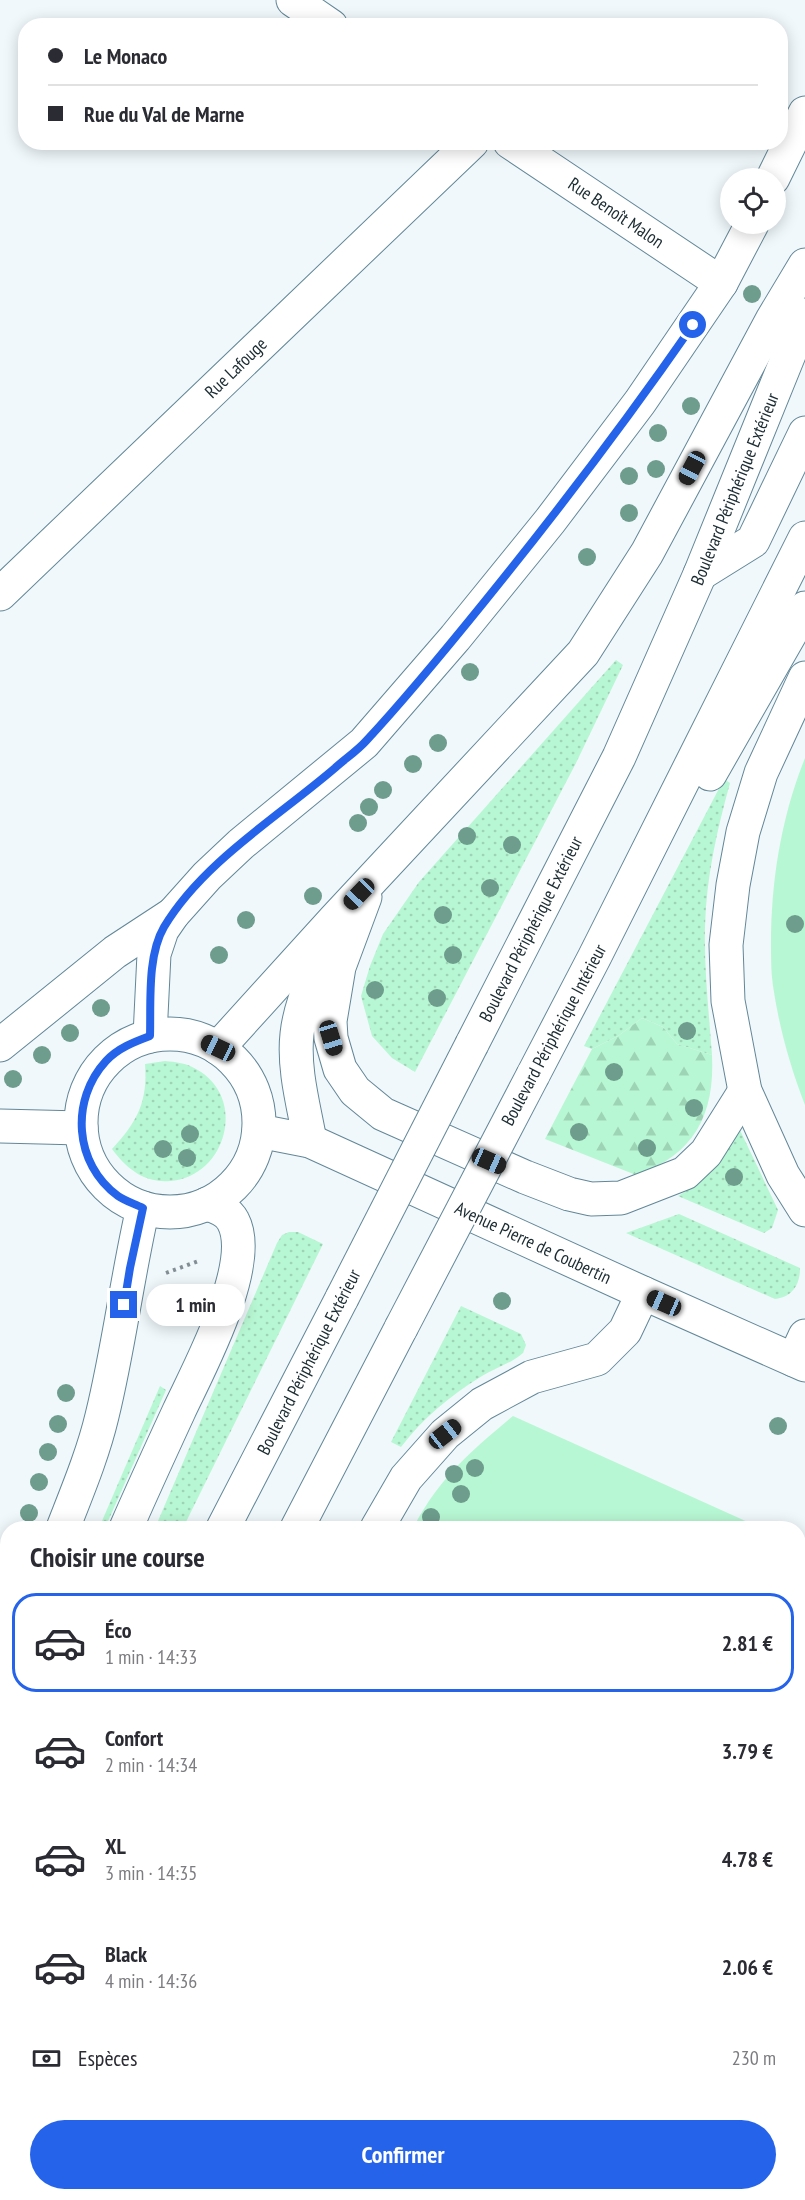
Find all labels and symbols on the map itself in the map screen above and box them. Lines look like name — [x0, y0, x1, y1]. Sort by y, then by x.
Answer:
street label: Rue Benoît Malon — [564, 172, 669, 253]
route start — [679, 311, 706, 338]
street label: Rue Lafouge — [200, 332, 271, 403]
street label: Boulevard Périphérique Extérieur — [685, 389, 784, 588]
car — [676, 448, 708, 488]
street label: Boulevard Périphérique Extérieur — [474, 832, 587, 1025]
car — [340, 875, 378, 913]
street label: Boulevard Périphérique Intérieur — [496, 940, 611, 1129]
car — [317, 1018, 345, 1058]
car — [198, 1032, 238, 1064]
car — [469, 1145, 509, 1177]
street label: Avenue Pierre de Coubertin — [451, 1196, 615, 1289]
street label: Boulevard Périphérique Extérieur — [252, 1265, 365, 1458]
callout: 1 min — [145, 1284, 244, 1326]
car — [644, 1287, 684, 1319]
route end — [110, 1291, 137, 1318]
car — [425, 1416, 465, 1452]

